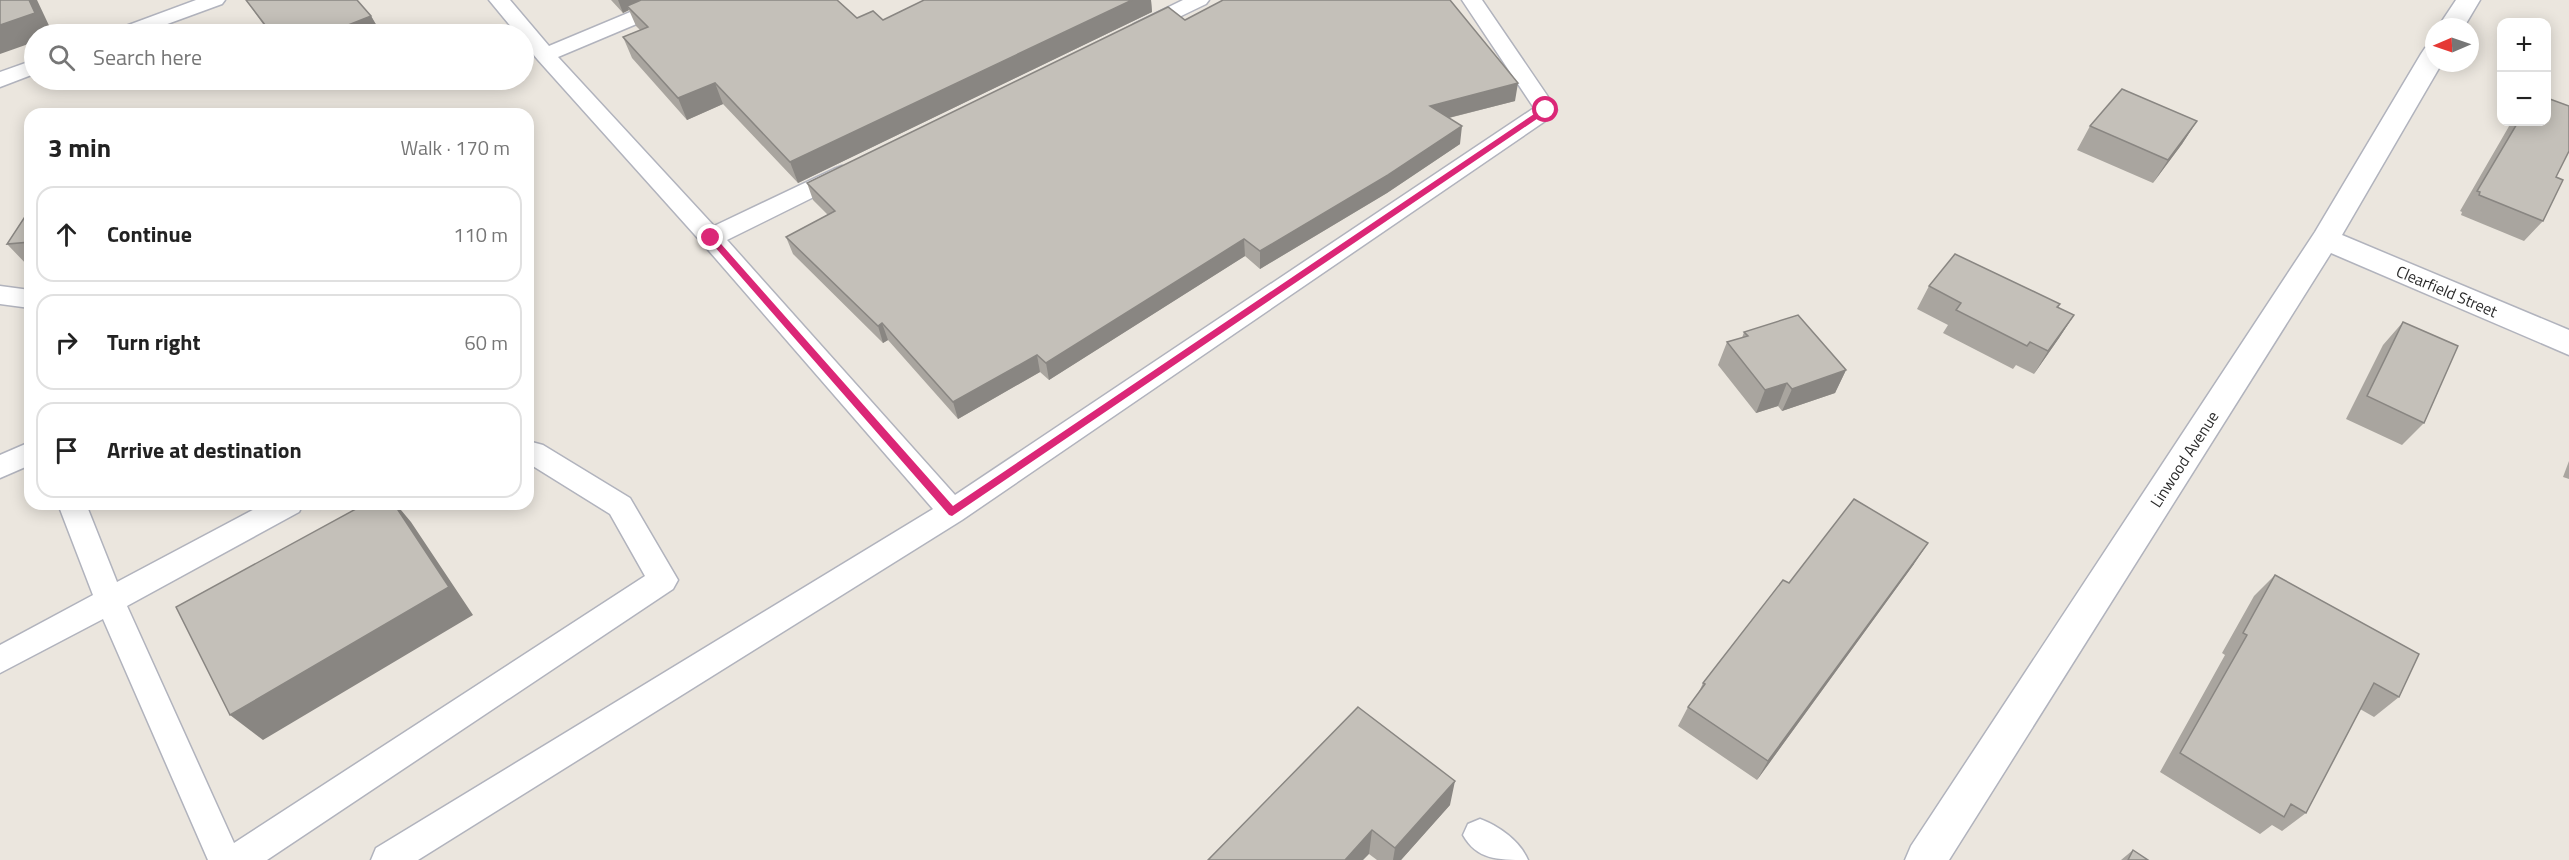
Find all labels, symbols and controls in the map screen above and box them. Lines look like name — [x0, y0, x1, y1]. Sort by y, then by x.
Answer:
north arrow — [2425, 18, 2479, 72]
map controls — [2497, 18, 2551, 126]
button: + — [2497, 18, 2551, 72]
search box — [24, 24, 534, 90]
text: Search here — [93, 40, 202, 74]
icon: search — [45, 41, 78, 74]
button: − — [2497, 72, 2551, 126]
route start — [1532, 96, 1558, 122]
text: 3 min — [48, 128, 111, 167]
text: Walk · 170 m — [401, 132, 510, 163]
text: Continue — [107, 217, 192, 251]
icon: ahead — [50, 218, 83, 251]
text: 110 m — [453, 219, 508, 250]
route end — [697, 224, 723, 250]
street label: Clearfield Street — [2393, 259, 2502, 323]
text: Turn right — [107, 325, 201, 359]
icon: right — [50, 326, 83, 359]
text: 60 m — [464, 327, 508, 358]
street label: Linwood Avenue — [2144, 406, 2224, 512]
text: Arrive at destination — [107, 433, 302, 467]
icon: arrive — [50, 434, 83, 467]

